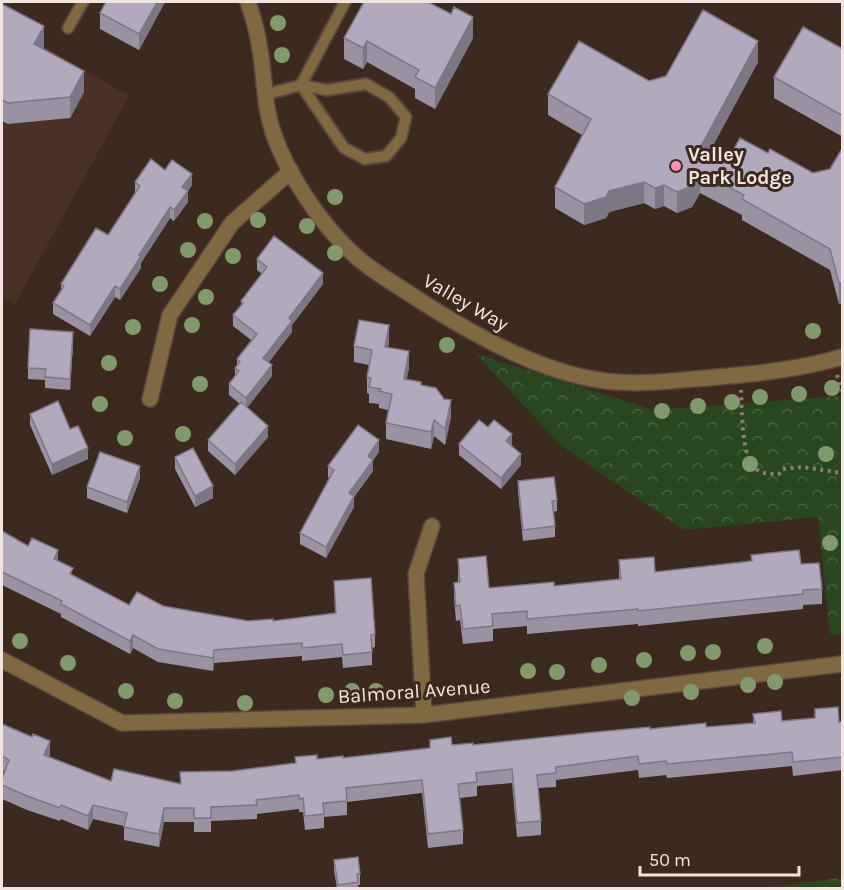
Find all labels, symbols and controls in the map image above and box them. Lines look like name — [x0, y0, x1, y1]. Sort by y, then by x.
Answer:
place label: Valley Park Lodge — [688, 143, 792, 189]
marker: Valley Park Lodge — [669, 159, 683, 173]
street label: Valley Way — [419, 269, 513, 336]
street label: Balmoral Avenue — [337, 675, 491, 708]
scale bar — [640, 839, 799, 877]
text: 50 m — [649, 849, 691, 871]

